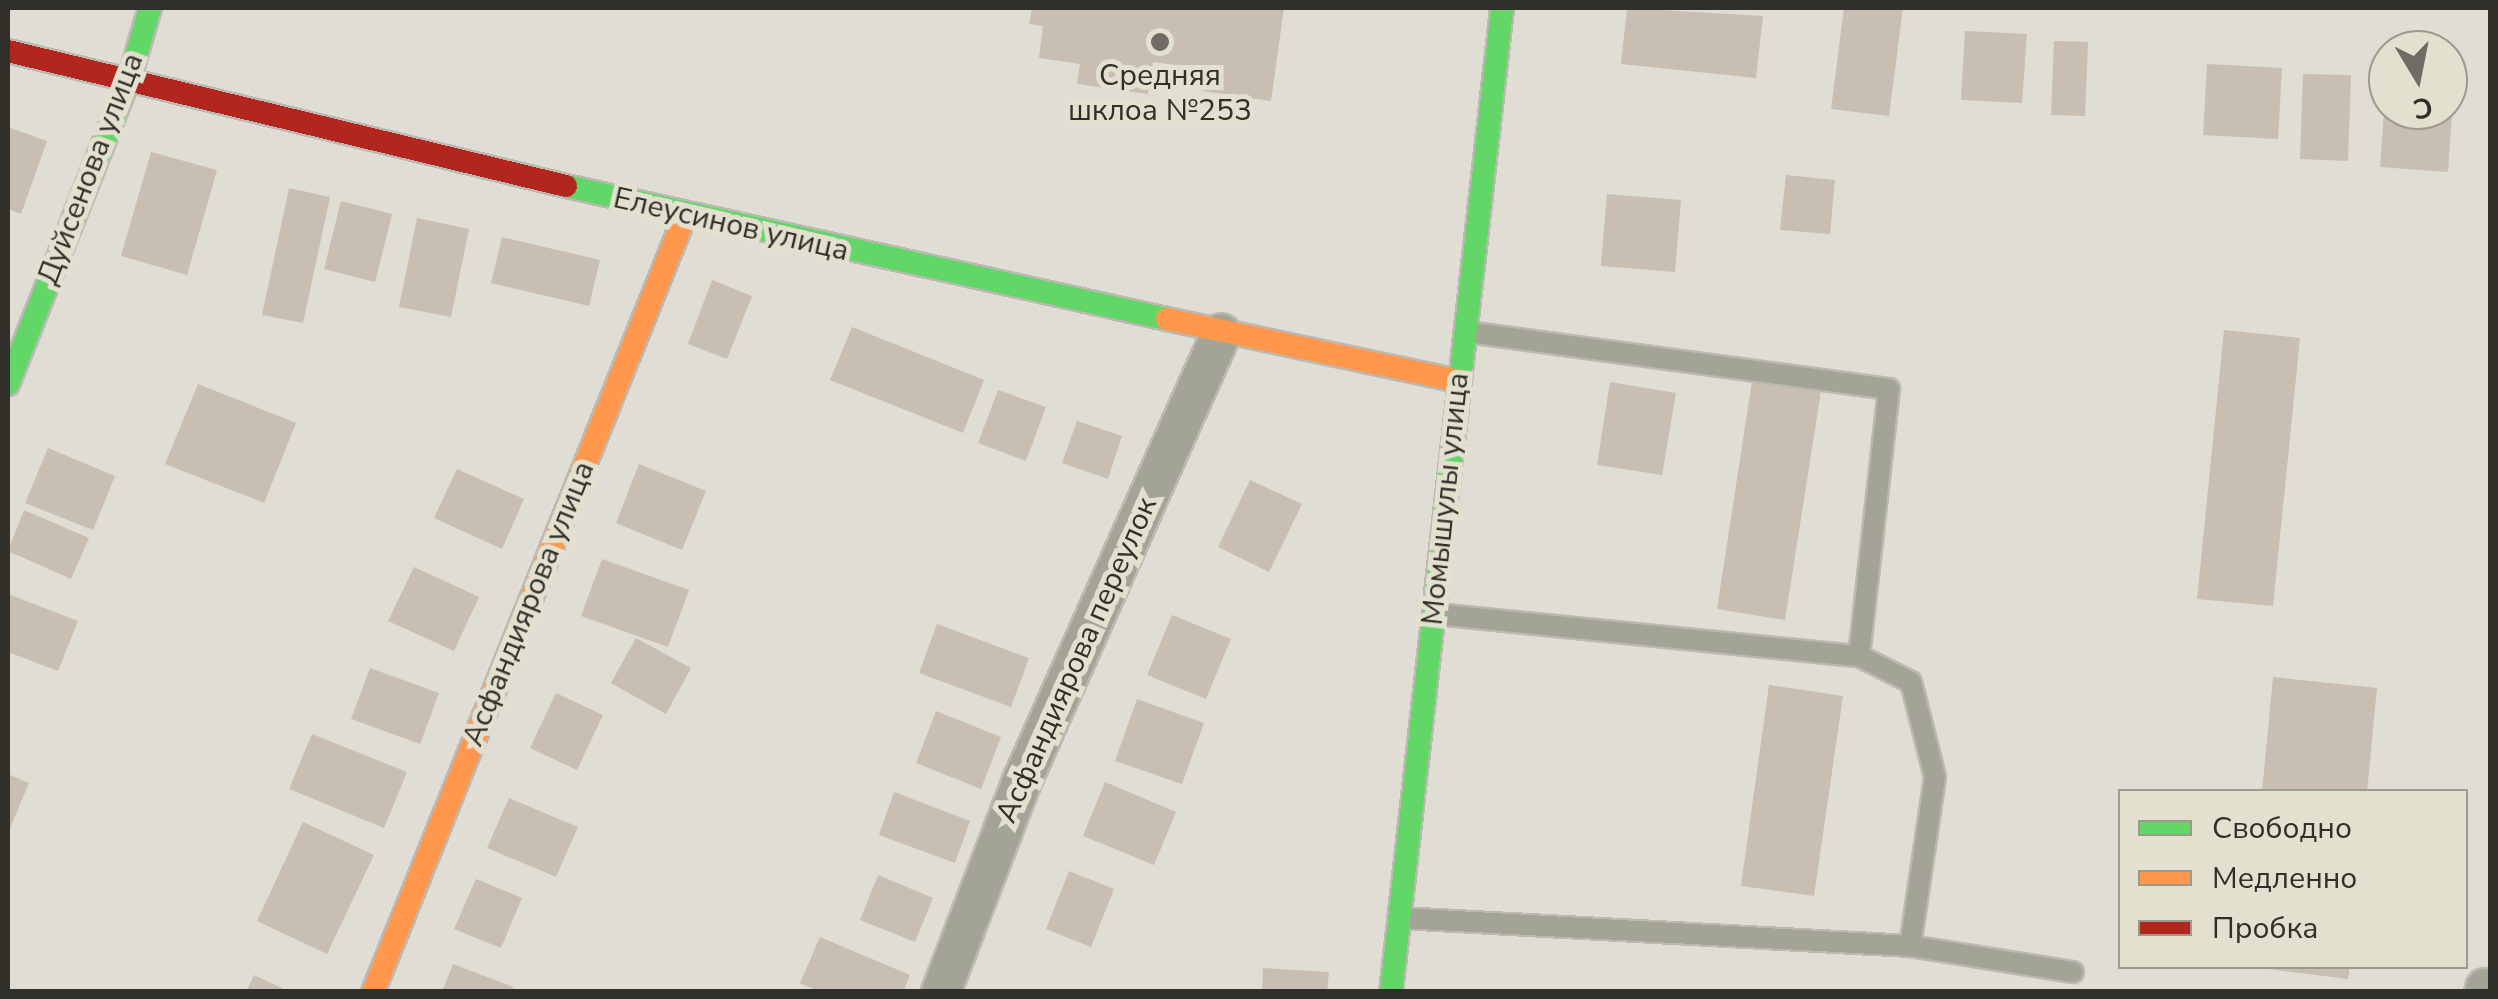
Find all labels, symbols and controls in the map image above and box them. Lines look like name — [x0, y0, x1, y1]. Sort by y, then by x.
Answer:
north arrow — [2368, 30, 2468, 130]
marker: Средняя шклоа №253 — [1149, 31, 1171, 53]
street label: Дуйсенова улица — [30, 48, 152, 290]
place label: Средняя шклоа №253 — [1068, 58, 1252, 128]
text: С — [2410, 87, 2436, 128]
street label: Елеусинов улица — [610, 180, 852, 270]
street label: Момышулы улица — [1415, 371, 1477, 627]
street label: Асфандиярова улица — [455, 456, 603, 752]
street label: Асфандиярова переулок — [989, 492, 1165, 828]
legend — [2118, 789, 2468, 969]
text: Свободно — [2212, 808, 2352, 849]
text: Медленно — [2212, 858, 2357, 899]
text: Пробка — [2212, 908, 2318, 949]

